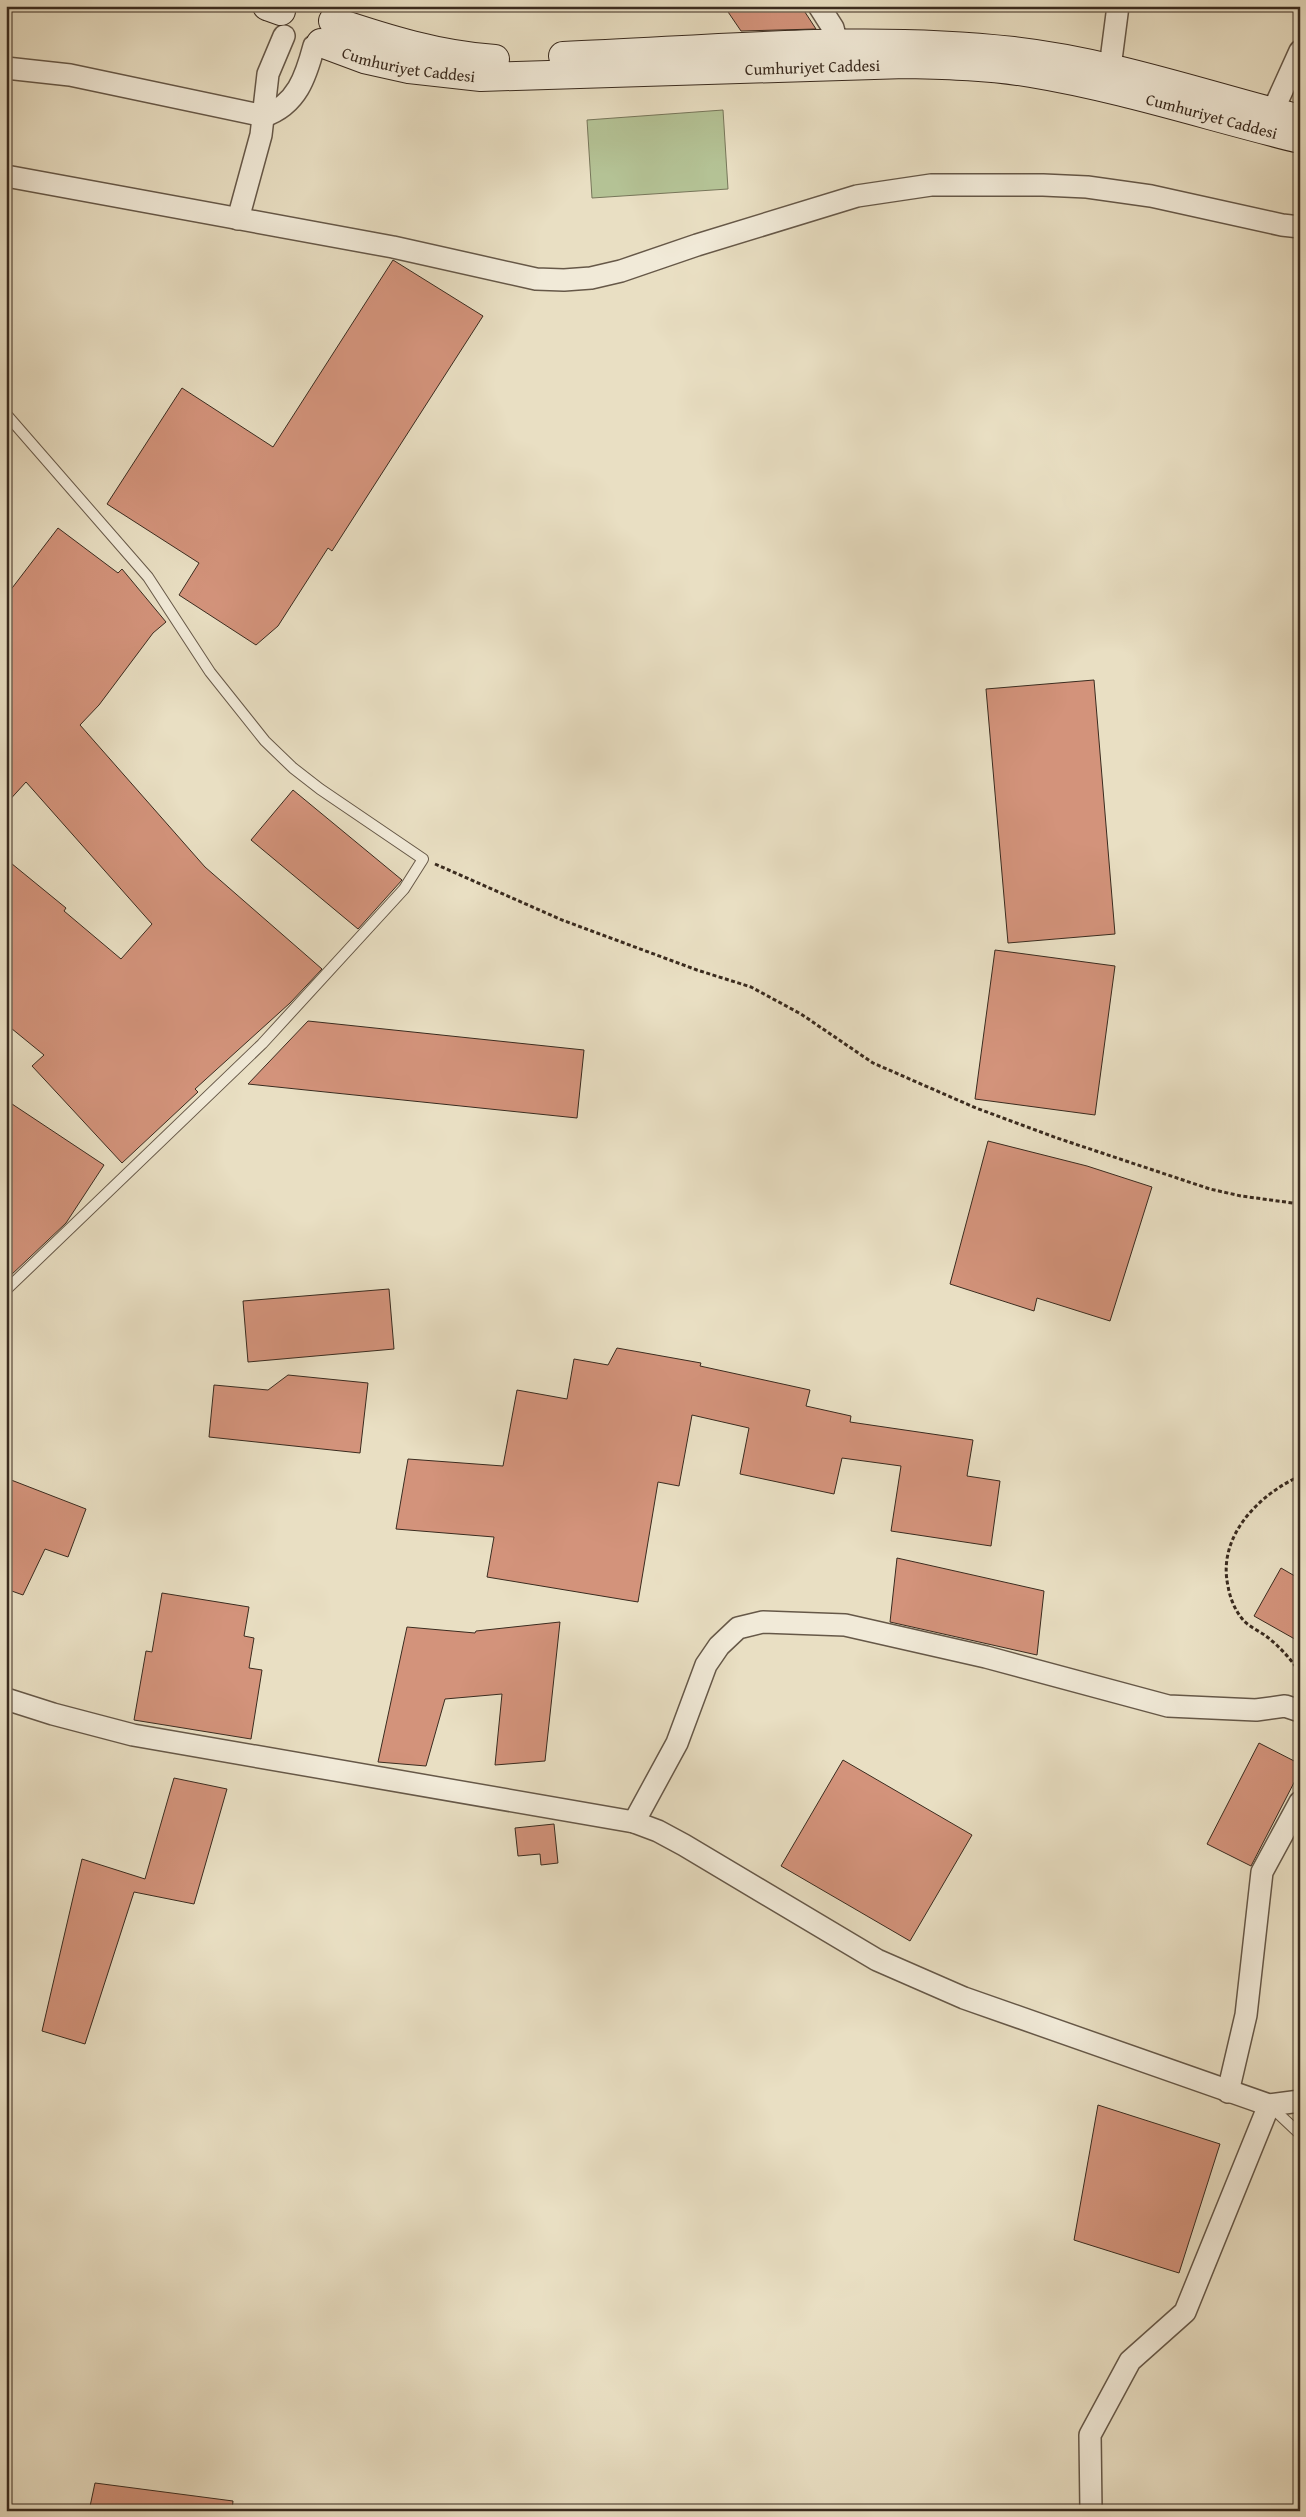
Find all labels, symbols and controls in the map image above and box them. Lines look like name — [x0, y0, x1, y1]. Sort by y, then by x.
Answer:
street label: Cumhuriyet Caddesi — [339, 40, 477, 88]
street label: Cumhuriyet Caddesi — [744, 53, 881, 81]
street label: Cumhuriyet Caddesi — [1144, 87, 1281, 145]

